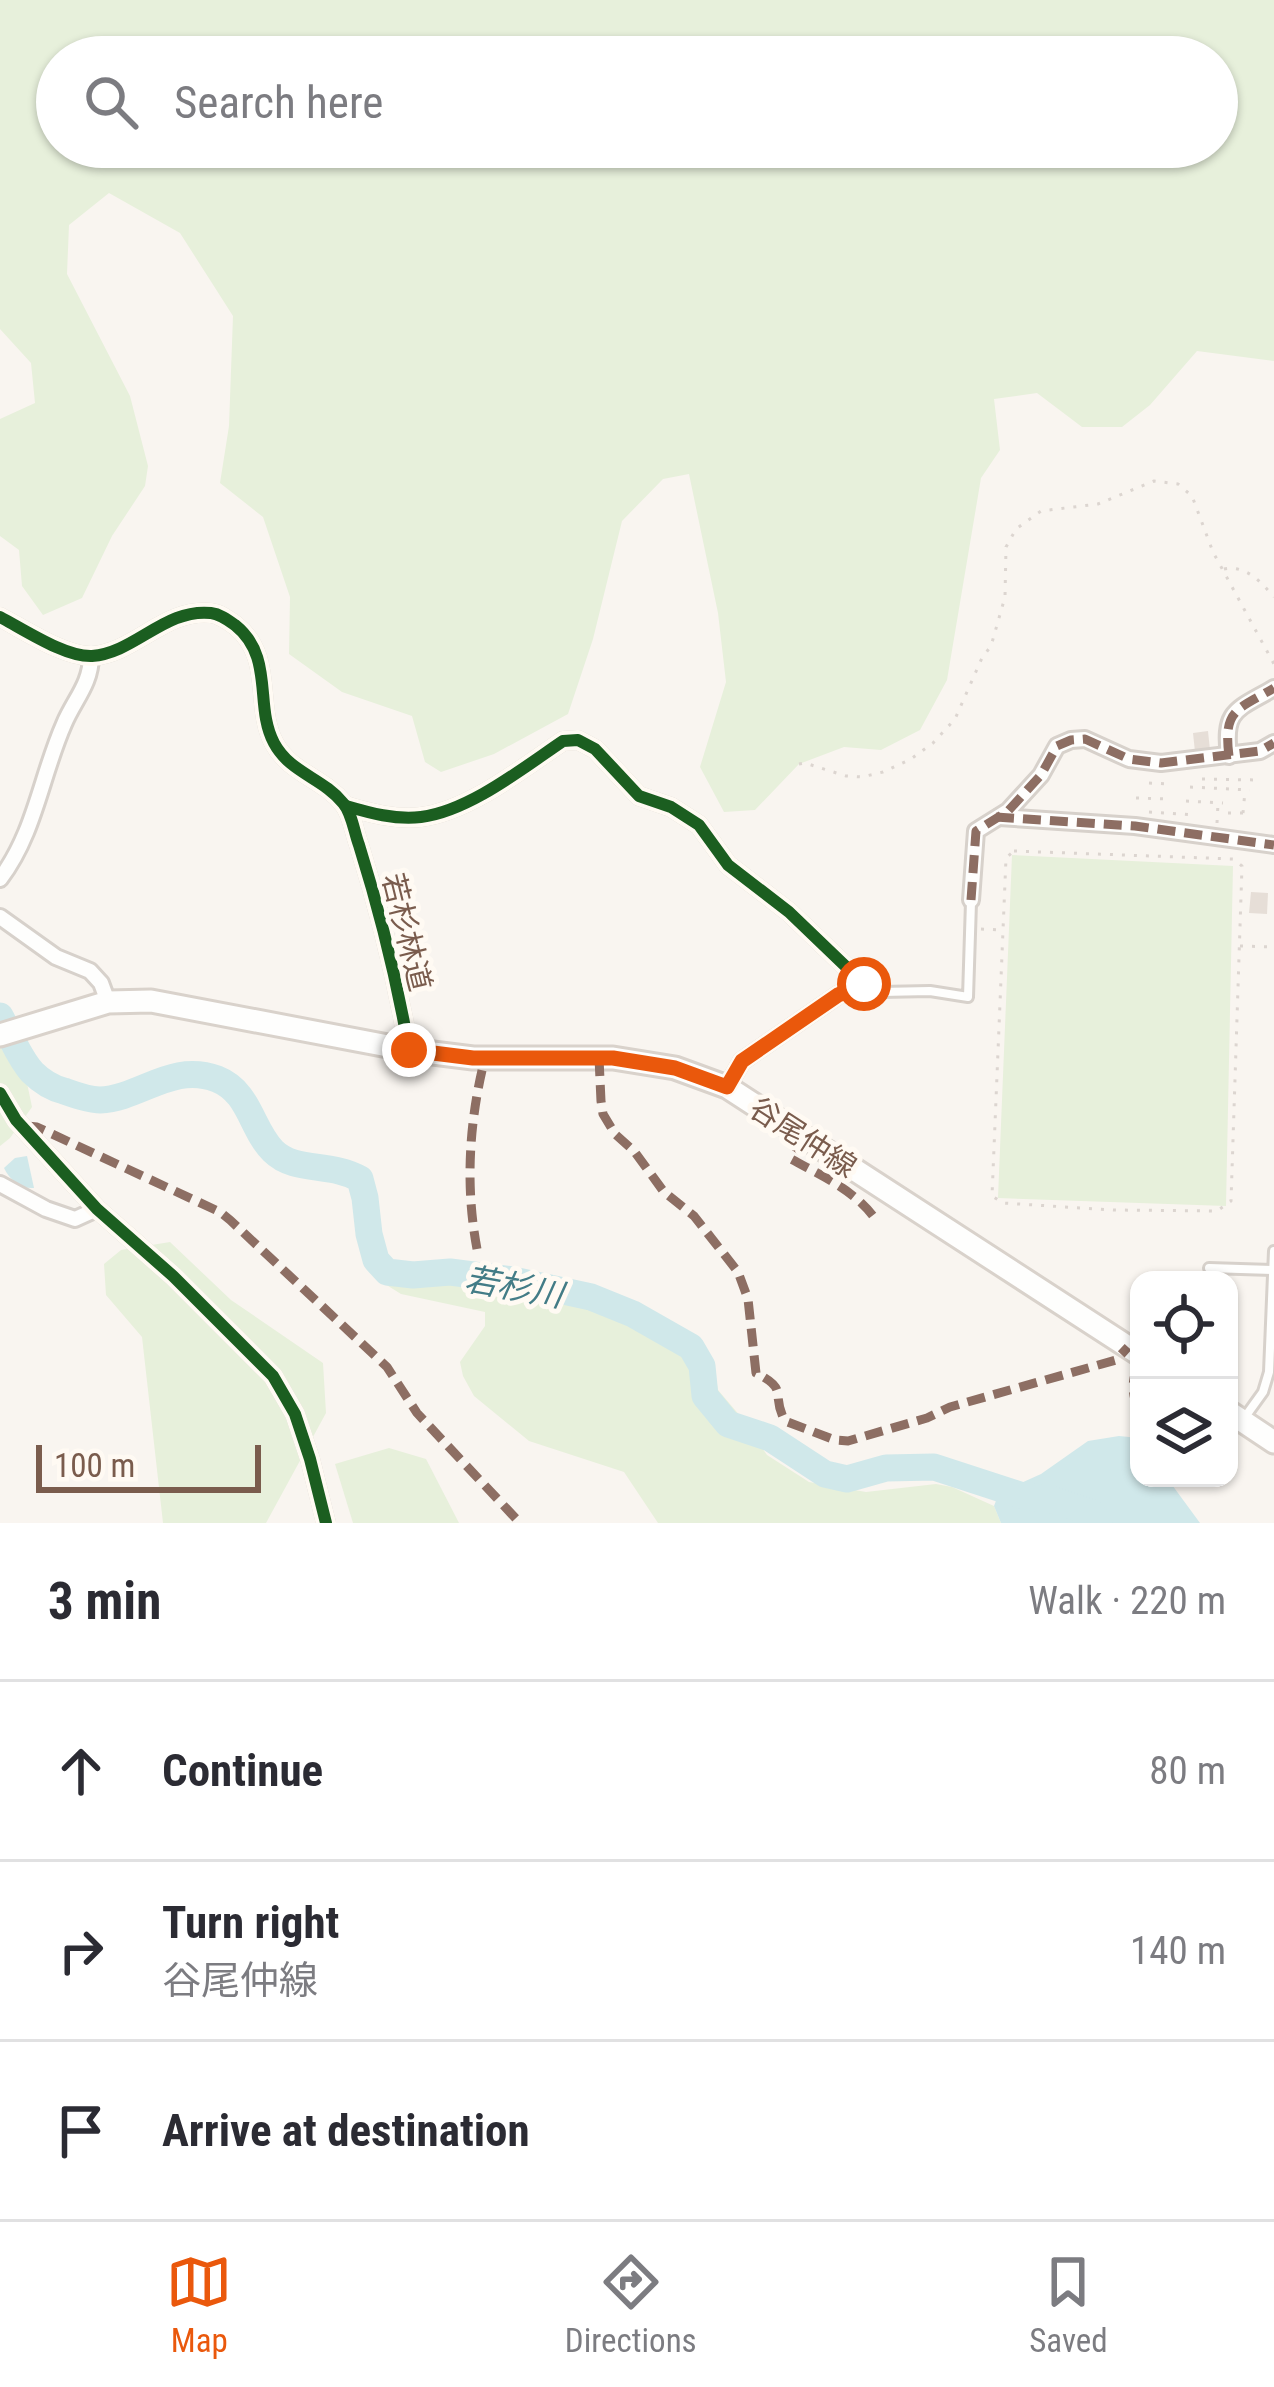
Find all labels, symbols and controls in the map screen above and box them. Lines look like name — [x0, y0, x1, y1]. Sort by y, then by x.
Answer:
search box — [36, 36, 1238, 168]
icon: search — [78, 69, 144, 135]
text: Search here — [174, 76, 383, 129]
street label: 若杉林道 — [376, 870, 438, 994]
route start — [837, 957, 891, 1011]
route end — [382, 1023, 436, 1077]
street label: 谷尾仲線 — [743, 1090, 863, 1184]
water label: 若杉川 — [462, 1259, 569, 1315]
map controls — [1130, 1271, 1238, 1487]
button: locate — [1130, 1271, 1238, 1379]
button: layers — [1130, 1379, 1238, 1487]
scale bar — [36, 1439, 261, 1492]
text: 100 m — [54, 1446, 135, 1485]
text: 3 min — [48, 1572, 161, 1631]
text: Walk · 220 m — [1028, 1578, 1226, 1624]
icon: ahead — [48, 1738, 114, 1804]
text: Continue — [162, 1744, 323, 1797]
text: 80 m — [1149, 1748, 1226, 1794]
text: Turn right — [162, 1896, 339, 1949]
icon: right — [48, 1918, 114, 1984]
text: 140 m — [1130, 1928, 1226, 1974]
text: 谷尾仲線 — [162, 1958, 318, 2004]
icon: arrive — [48, 2098, 114, 2164]
text: Arrive at destination — [162, 2104, 530, 2157]
tab: Map — [166, 2249, 232, 2360]
tab: Directions — [565, 2249, 697, 2360]
tab: Saved — [1029, 2249, 1108, 2360]

